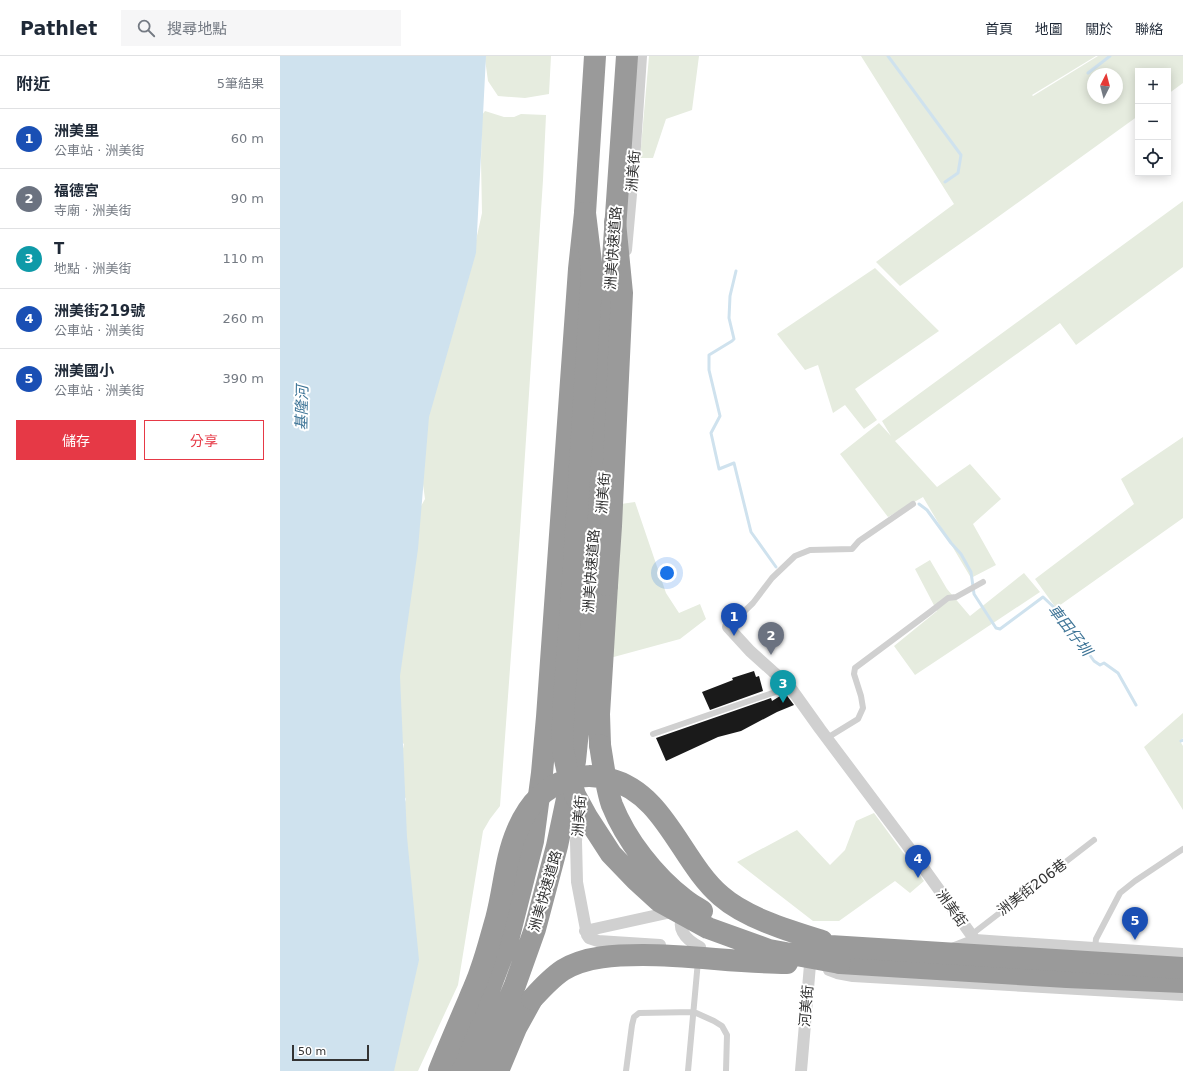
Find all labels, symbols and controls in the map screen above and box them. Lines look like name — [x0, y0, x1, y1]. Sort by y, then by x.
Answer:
search box — [121, 10, 401, 46]
text: Pathlet — [20, 17, 97, 39]
icon: search — [135, 17, 157, 39]
text: 搜尋地點 — [167, 20, 227, 38]
text: 首頁 — [985, 21, 1013, 37]
text: 地圖 — [1035, 21, 1063, 37]
text: 關於 — [1085, 21, 1113, 37]
text: 聯絡 — [1135, 21, 1163, 37]
north arrow — [1087, 68, 1123, 104]
map controls — [1135, 68, 1171, 176]
button: + — [1135, 68, 1171, 104]
text: 附近 — [16, 74, 50, 94]
text: 5筆結果 — [217, 76, 264, 91]
button: − — [1135, 104, 1171, 140]
text: 洲美里 — [54, 122, 99, 140]
text: 1 — [24, 131, 34, 146]
text: 60 m — [231, 131, 264, 146]
button: locate — [1135, 140, 1171, 176]
text: 公車站 · 洲美街 — [54, 143, 144, 158]
street label: 洲美街 — [623, 149, 643, 193]
text: 福德宮 — [54, 182, 99, 200]
text: 2 — [24, 191, 34, 206]
text: 90 m — [231, 191, 264, 206]
text: 寺廟 · 洲美街 — [54, 203, 131, 218]
street label: 洲美快速道路 — [602, 206, 624, 290]
text: T — [54, 240, 64, 258]
text: 3 — [24, 251, 34, 266]
text: 110 m — [222, 251, 264, 266]
text: 地點 · 洲美街 — [54, 261, 131, 276]
text: 洲美街219號 — [54, 302, 145, 320]
text: 4 — [24, 311, 34, 326]
text: 260 m — [222, 311, 264, 326]
text: 公車站 · 洲美街 — [54, 323, 144, 338]
text: 洲美國小 — [54, 362, 114, 380]
text: 5 — [24, 371, 34, 386]
text: 390 m — [222, 371, 264, 386]
water label: 基隆河 — [293, 382, 311, 431]
text: 公車站 · 洲美街 — [54, 383, 144, 398]
button: 儲存 — [16, 420, 136, 460]
button: 分享 — [144, 420, 264, 460]
street label: 洲美街 — [593, 471, 613, 515]
street label: 洲美快速道路 — [580, 529, 602, 613]
your location — [657, 563, 677, 583]
water label: 車田仔圳 — [1044, 601, 1097, 661]
pin: 1 — [721, 603, 747, 636]
pin: 2 — [758, 622, 784, 655]
pin: 3 — [770, 670, 796, 703]
street label: 洲美街 — [569, 794, 589, 838]
pin: 4 — [905, 845, 931, 878]
street label: 洲美快速道路 — [526, 848, 564, 934]
street label: 洲美街206巷 — [994, 856, 1070, 918]
street label: 洲美街 — [933, 886, 971, 930]
pin: 5 — [1122, 907, 1148, 940]
street label: 河美街 — [796, 984, 816, 1028]
scale bar — [292, 1043, 369, 1062]
text: 50 m — [298, 1045, 326, 1058]

